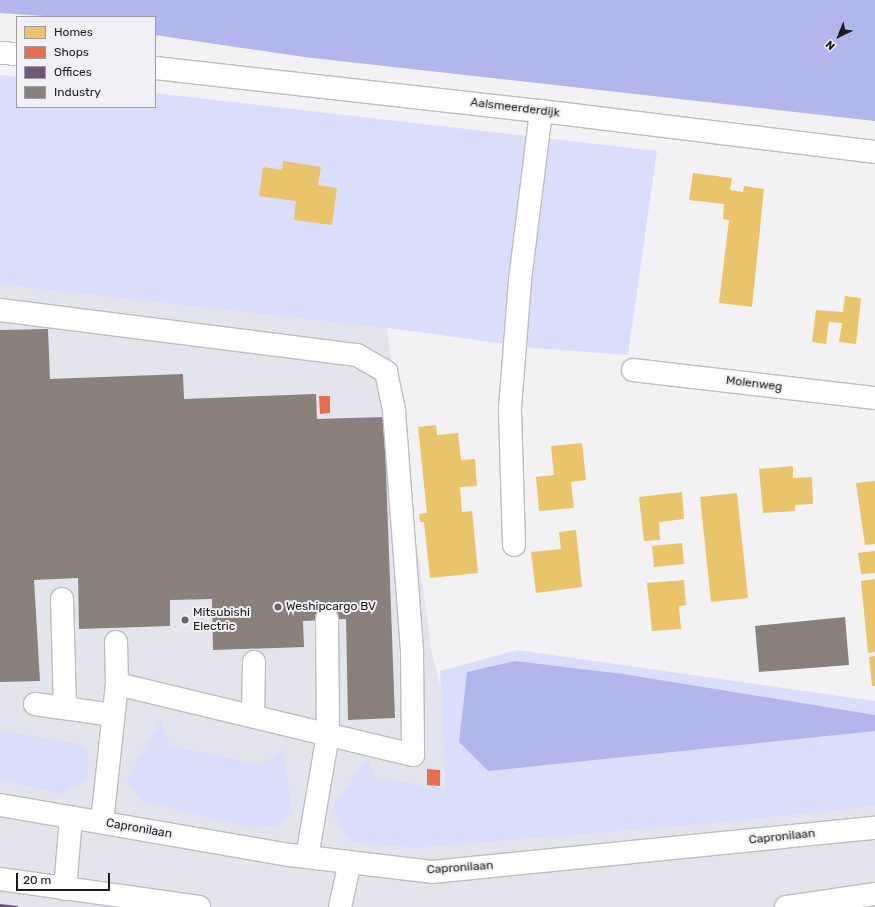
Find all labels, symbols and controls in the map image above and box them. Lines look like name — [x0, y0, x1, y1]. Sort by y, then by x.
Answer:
legend — [16, 16, 156, 108]
north arrow — [819, 16, 859, 56]
text: Homes — [54, 25, 93, 39]
text: N — [823, 38, 838, 53]
text: Shops — [54, 45, 89, 59]
text: Offices — [54, 65, 92, 79]
text: Industry — [54, 85, 101, 99]
street label: Aalsmeerderdijk — [470, 95, 560, 121]
street label: Molenweg — [725, 373, 783, 395]
place label: Weshipcargo BV — [286, 600, 376, 614]
marker: Weshipcargo BV — [273, 602, 283, 612]
place label: Mitsubishi Electric — [193, 606, 250, 634]
marker: Mitsubishi Electric — [180, 615, 190, 625]
street label: Capronilaan — [105, 816, 173, 842]
street label: Capronilaan — [748, 826, 816, 848]
street label: Capronilaan — [426, 858, 494, 878]
scale bar — [18, 865, 112, 891]
text: 20 m — [23, 873, 51, 887]

